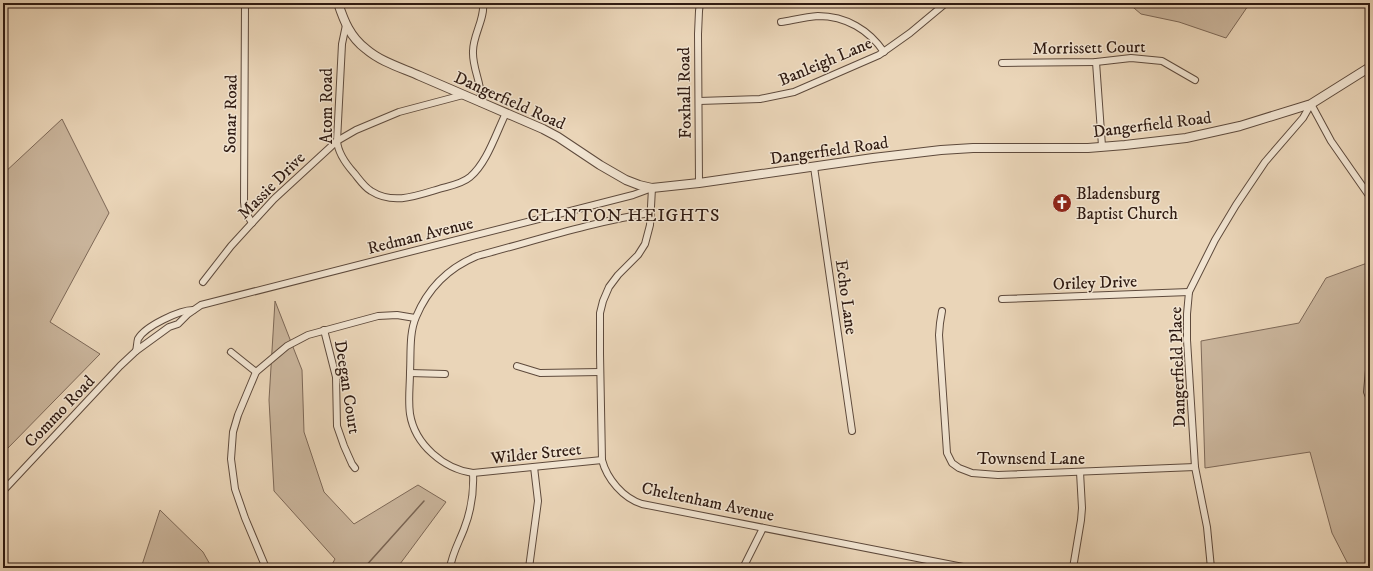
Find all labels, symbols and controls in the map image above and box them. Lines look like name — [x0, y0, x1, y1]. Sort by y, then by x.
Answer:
street label: Banleigh Lane — [775, 32, 875, 91]
street label: Morrissett Court — [1032, 36, 1146, 60]
street label: Foxhall Road — [673, 46, 697, 139]
street label: Atom Road — [316, 67, 338, 144]
street label: Dangerfield Road — [451, 67, 569, 135]
street label: Sonar Road — [219, 74, 243, 153]
street label: Dangerfield Road — [1091, 107, 1213, 143]
street label: Dangerfield Road — [768, 132, 890, 170]
street label: Massie Drive — [233, 147, 310, 224]
place label: Bladensburg Baptist Church — [1076, 183, 1178, 225]
church icon: Bladensburg Baptist Church — [1051, 192, 1073, 214]
district label: CLINTON HEIGHTS — [528, 205, 720, 227]
street label: Redman Avenue — [365, 212, 475, 260]
street label: Echo Lane — [830, 258, 862, 336]
street label: Oriley Drive — [1052, 271, 1138, 295]
street label: Dangerfield Place — [1165, 306, 1191, 428]
street label: Deegan Court — [329, 339, 365, 436]
street label: Commo Road — [20, 371, 100, 452]
street label: Wilder Street — [489, 438, 583, 470]
street label: Townsend Lane — [977, 448, 1085, 470]
street label: Cheltenham Avenue — [639, 477, 776, 527]

